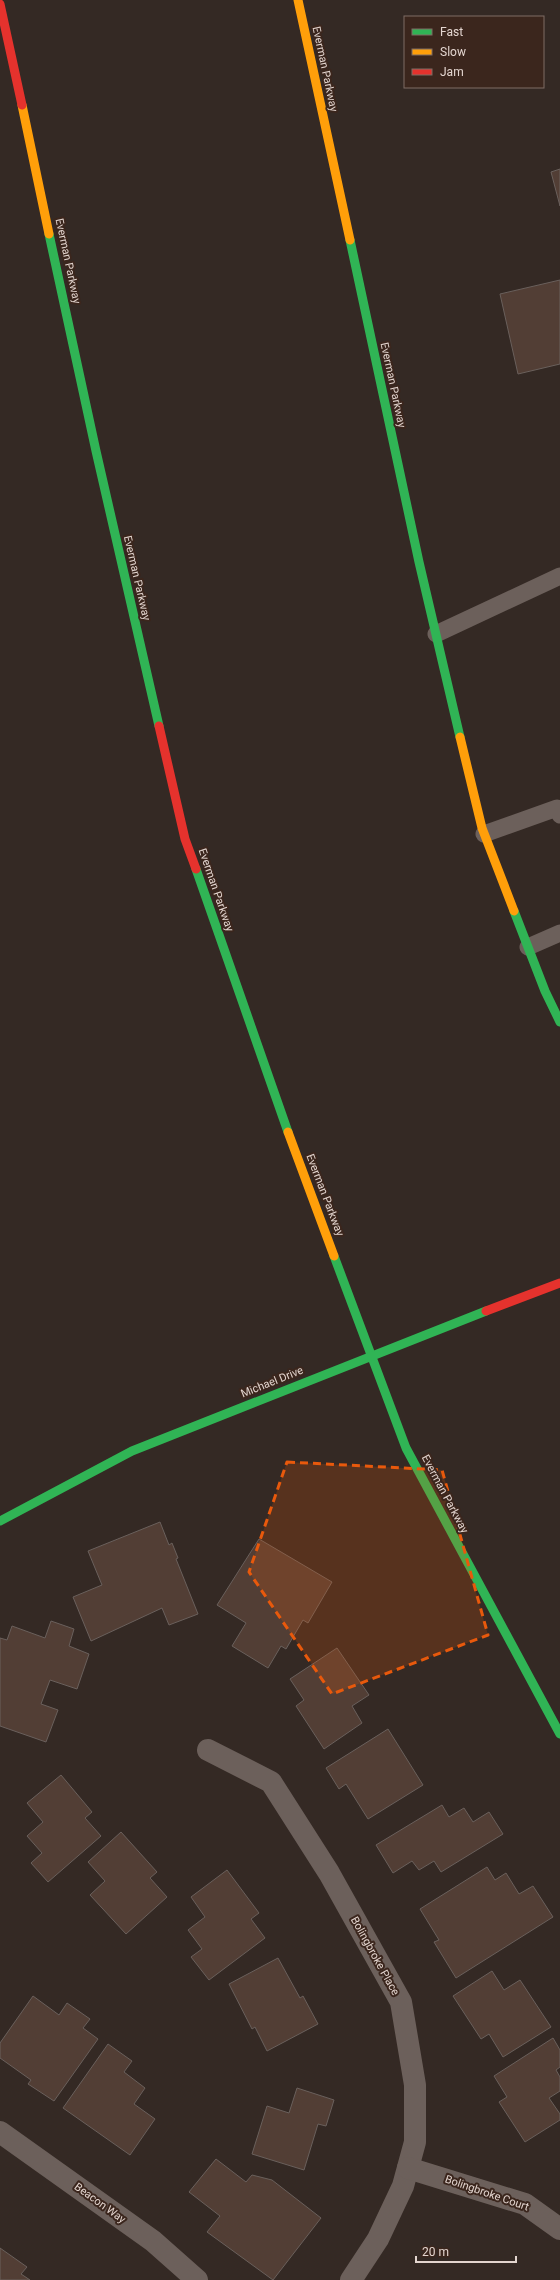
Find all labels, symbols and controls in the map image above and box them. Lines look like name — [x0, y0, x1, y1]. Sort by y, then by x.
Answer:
legend — [404, 16, 544, 88]
street label: Everman Parkway — [310, 25, 341, 114]
text: Fast — [440, 25, 463, 39]
text: Slow — [440, 45, 466, 59]
text: Jam — [440, 65, 464, 79]
street label: Everman Parkway — [53, 217, 84, 306]
street label: Everman Parkway — [378, 341, 409, 430]
street label: Everman Parkway — [121, 534, 153, 623]
street label: Everman Parkway — [196, 847, 237, 934]
street label: Everman Parkway — [303, 1152, 347, 1239]
street label: Michael Drive — [239, 1364, 305, 1400]
street label: Everman Parkway — [419, 1453, 472, 1536]
street label: Bolingbroke Place — [348, 1914, 402, 1998]
street label: Bolingbroke Court — [443, 2173, 531, 2214]
street label: Beacon Way — [72, 2180, 129, 2226]
scale bar — [416, 2238, 516, 2264]
text: 20 m — [422, 2245, 449, 2259]

